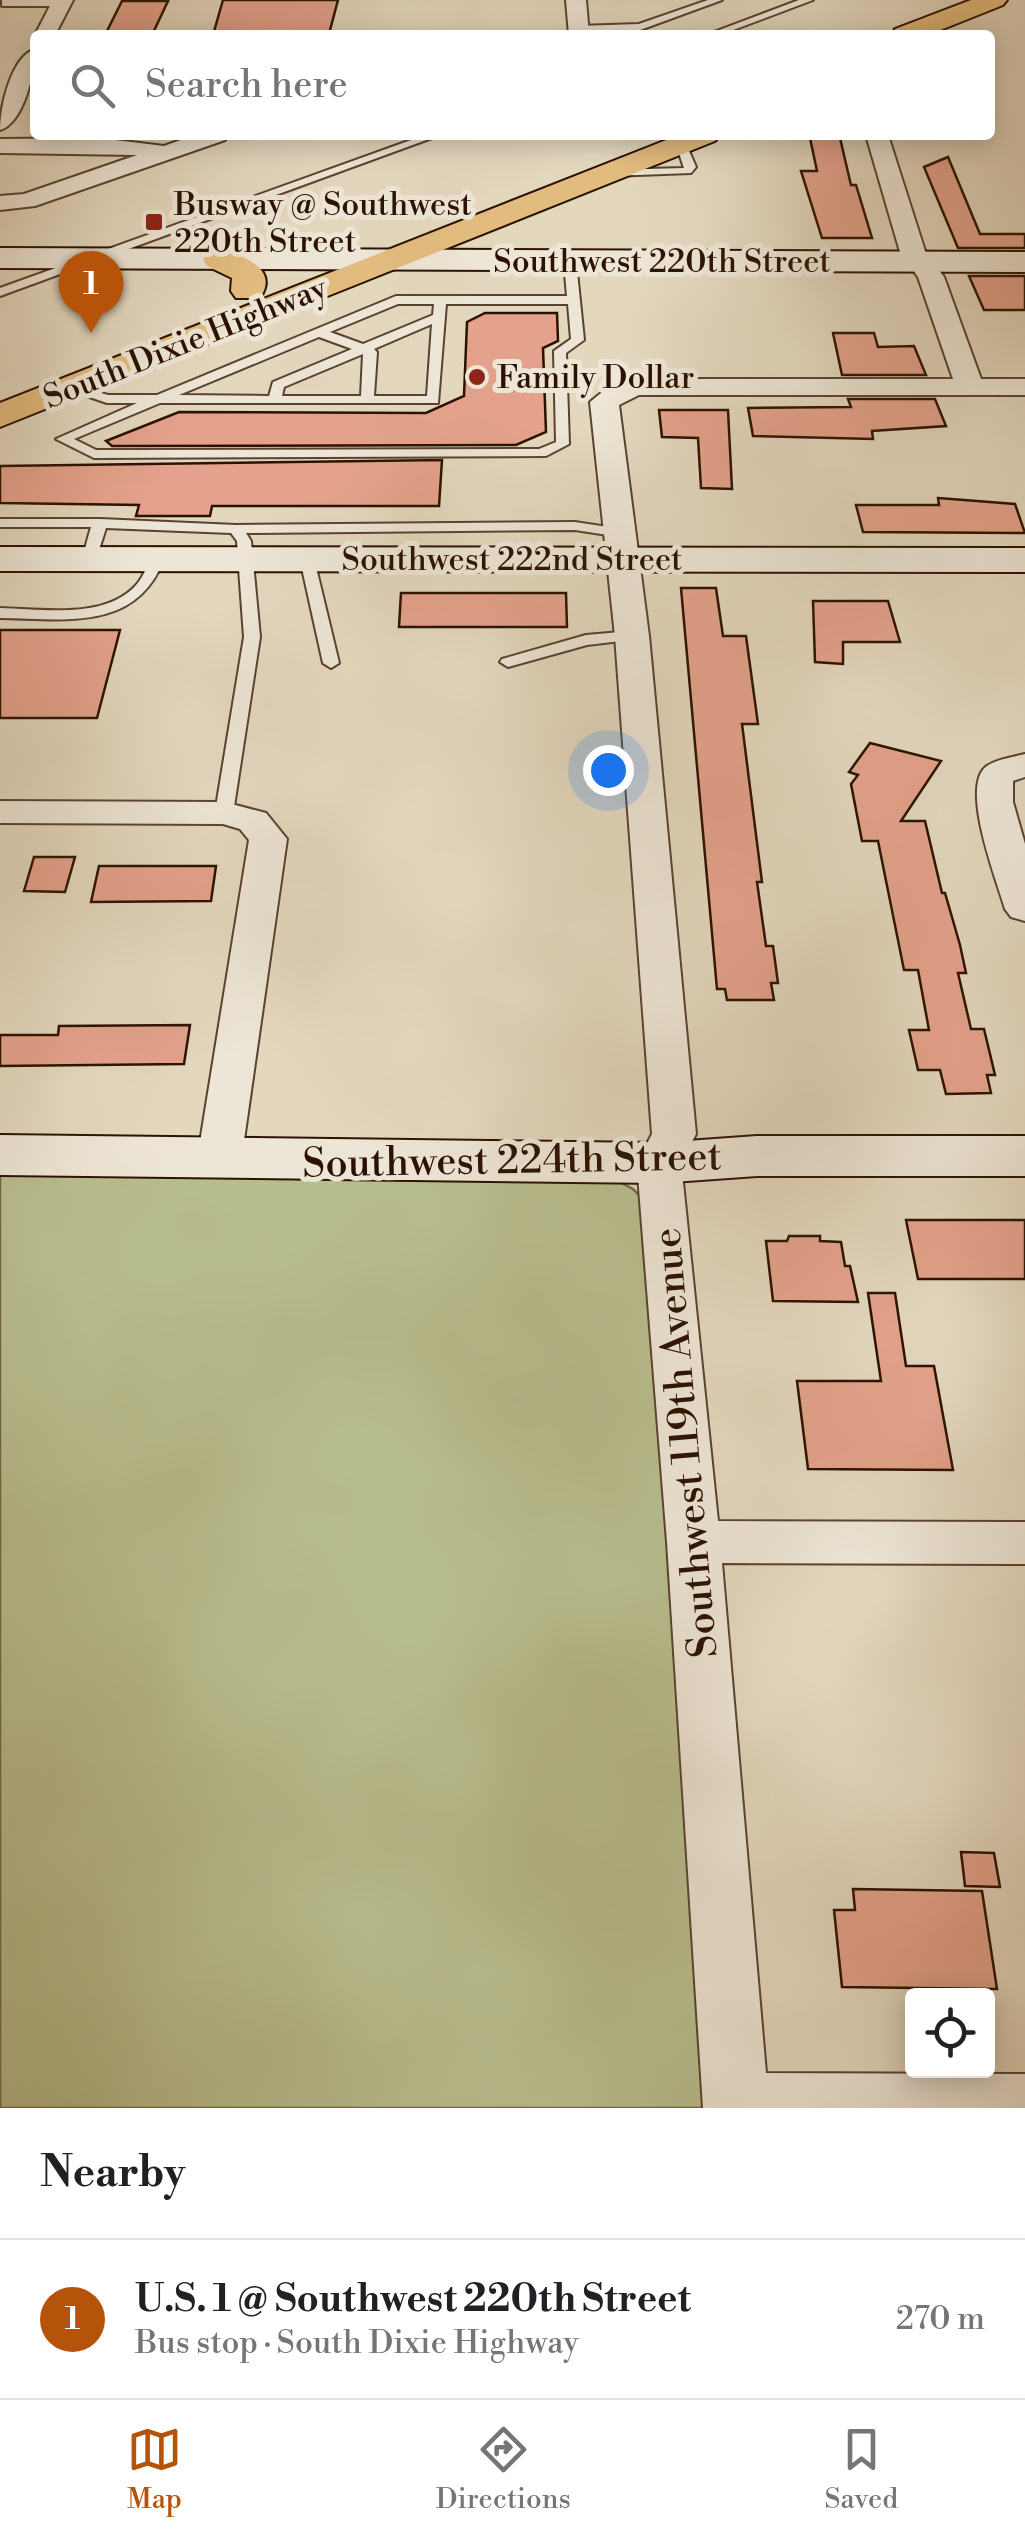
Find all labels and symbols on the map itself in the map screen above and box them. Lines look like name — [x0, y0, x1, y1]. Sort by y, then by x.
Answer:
place label: Busway @ Southwest 220th Street — [173, 185, 472, 262]
marker: Busway @ Southwest 220th Street — [143, 211, 165, 233]
street label: Southwest 220th Street — [493, 242, 831, 282]
pin: 1 — [58, 250, 124, 333]
street label: South Dixie Highway — [38, 268, 333, 418]
place label: Family Dollar — [497, 358, 695, 398]
marker: Family Dollar — [466, 366, 488, 388]
street label: Southwest 222nd Street — [342, 540, 682, 580]
your location — [583, 745, 634, 796]
street label: Southwest 224th Street — [302, 1132, 722, 1190]
street label: Southwest 119th Avenue — [642, 1226, 730, 1660]

